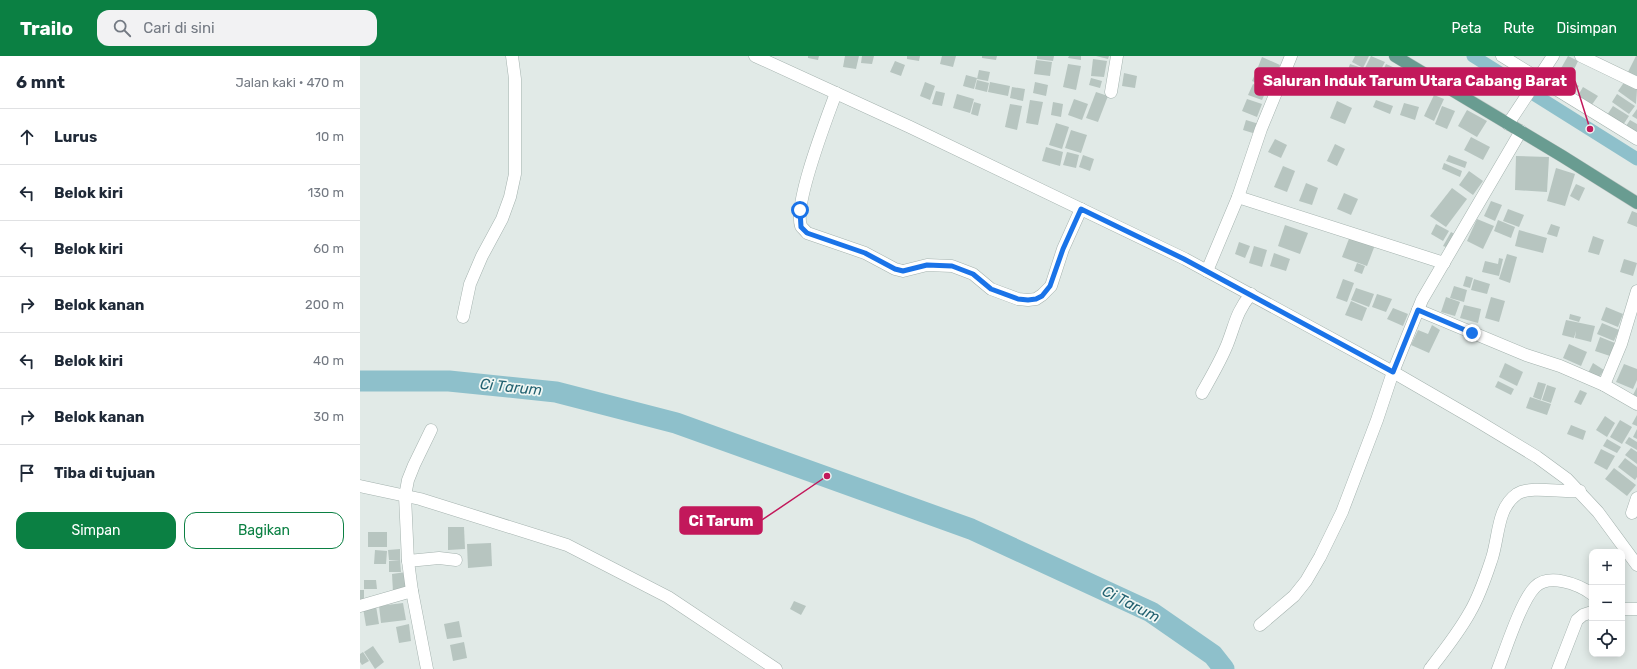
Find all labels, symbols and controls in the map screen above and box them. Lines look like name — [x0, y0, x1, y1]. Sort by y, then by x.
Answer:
search box — [97, 10, 377, 46]
text: Trailo — [20, 17, 73, 40]
icon: search — [111, 17, 133, 39]
text: Cari di sini — [143, 19, 215, 37]
text: Peta — [1452, 20, 1482, 37]
text: Rute — [1504, 20, 1534, 37]
text: Disimpan — [1556, 20, 1617, 37]
callout: Saluran Induk Tarum Utara Cabang Barat — [1255, 68, 1575, 95]
text: 6 mnt — [16, 72, 65, 92]
text: Saluran Induk Tarum Utara Cabang Barat — [1263, 72, 1567, 90]
text: Jalan kaki · 470 m — [235, 75, 344, 90]
icon: ahead — [16, 126, 38, 148]
text: Lurus — [54, 128, 97, 146]
text: 10 m — [315, 129, 344, 144]
icon: left — [16, 182, 38, 204]
text: Belok kiri — [54, 184, 123, 202]
text: 130 m — [308, 185, 344, 200]
route start — [791, 201, 809, 219]
icon: left — [16, 238, 38, 260]
text: Belok kiri — [54, 240, 123, 258]
text: 60 m — [313, 241, 344, 256]
icon: right — [16, 294, 38, 316]
text: Belok kanan — [54, 296, 144, 314]
text: 200 m — [305, 297, 344, 312]
route end — [1463, 324, 1481, 342]
icon: left — [16, 350, 38, 372]
text: Belok kiri — [54, 352, 123, 370]
text: 40 m — [313, 353, 344, 368]
water label: Ci Tarum — [479, 375, 543, 399]
icon: right — [16, 406, 38, 428]
text: Belok kanan — [54, 408, 144, 426]
text: 30 m — [313, 409, 344, 424]
icon: arrive — [16, 462, 38, 484]
text: Tiba di tujuan — [54, 464, 155, 482]
callout: Ci Tarum — [680, 507, 762, 534]
button: Simpan — [16, 512, 176, 549]
button: Bagikan — [184, 512, 344, 549]
text: Ci Tarum — [689, 512, 753, 530]
map controls — [1589, 549, 1625, 657]
button: + — [1589, 549, 1625, 585]
water label: Ci Tarum — [1099, 582, 1163, 626]
button: − — [1589, 585, 1625, 621]
button: locate — [1589, 621, 1625, 657]

